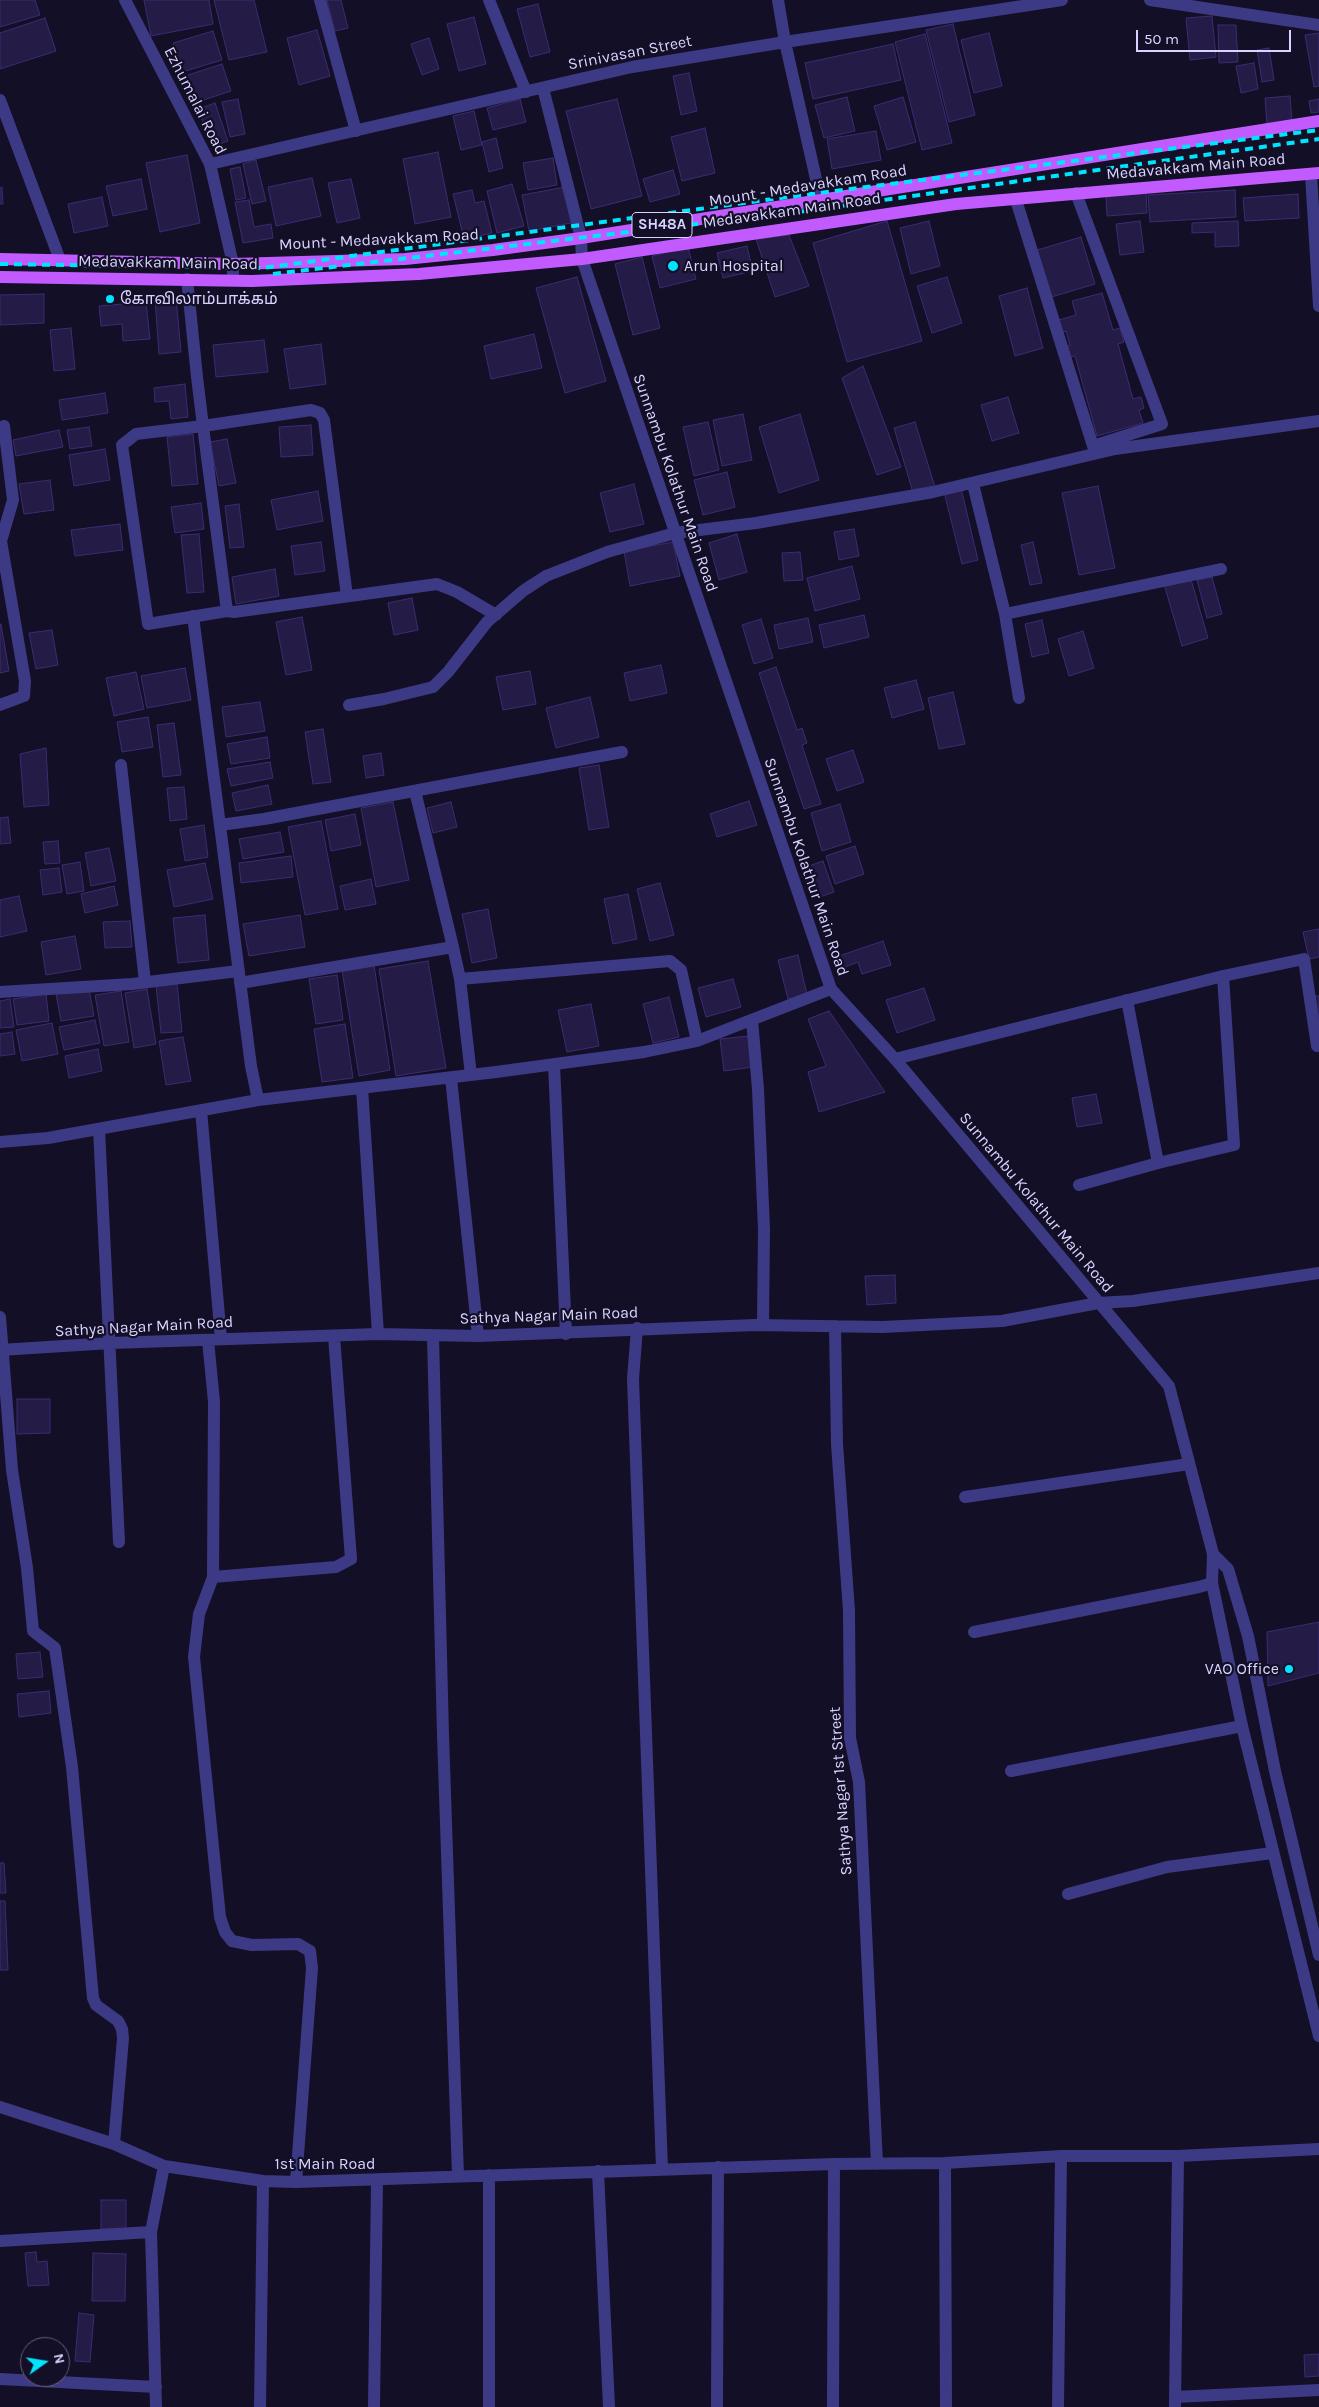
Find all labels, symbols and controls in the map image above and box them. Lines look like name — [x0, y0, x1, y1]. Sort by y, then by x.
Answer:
scale bar — [1139, 20, 1294, 52]
text: 50 m — [1144, 30, 1179, 48]
street label: Srinivasan Street — [566, 32, 694, 74]
street label: Ezhumalai Road — [160, 44, 230, 158]
street label: Medavakkam Main Road — [1106, 150, 1286, 184]
street label: Mount - Medavakkam Road — [708, 161, 908, 211]
street label: Medavakkam Main Road — [702, 189, 882, 233]
road number: SH48A — [632, 212, 692, 238]
street label: Mount - Medavakkam Road — [279, 225, 479, 255]
street label: Medavakkam Main Road — [78, 252, 258, 274]
place label: Arun Hospital — [684, 256, 783, 276]
marker: Arun Hospital — [666, 259, 680, 273]
place label: கோவிலாம்பாக்கம் — [120, 289, 278, 309]
marker: கோவிலாம்பாக்கம் — [104, 293, 116, 305]
street label: Sunnambu Kolathur Main Road — [629, 371, 721, 595]
street label: Sunnambu Kolathur Main Road — [760, 755, 852, 979]
street label: Sunnambu Kolathur Main Road — [955, 1109, 1117, 1297]
street label: Sathya Nagar Main Road — [459, 1303, 639, 1329]
street label: Sathya Nagar Main Road — [54, 1313, 234, 1341]
place label: VAO Office — [1205, 1659, 1279, 1679]
marker: VAO Office — [1283, 1663, 1295, 1675]
street label: Sathya Nagar 1st Street — [826, 1706, 856, 1876]
street label: 1st Main Road — [275, 2154, 375, 2174]
north arrow — [20, 2337, 70, 2387]
text: N — [50, 2352, 69, 2366]

